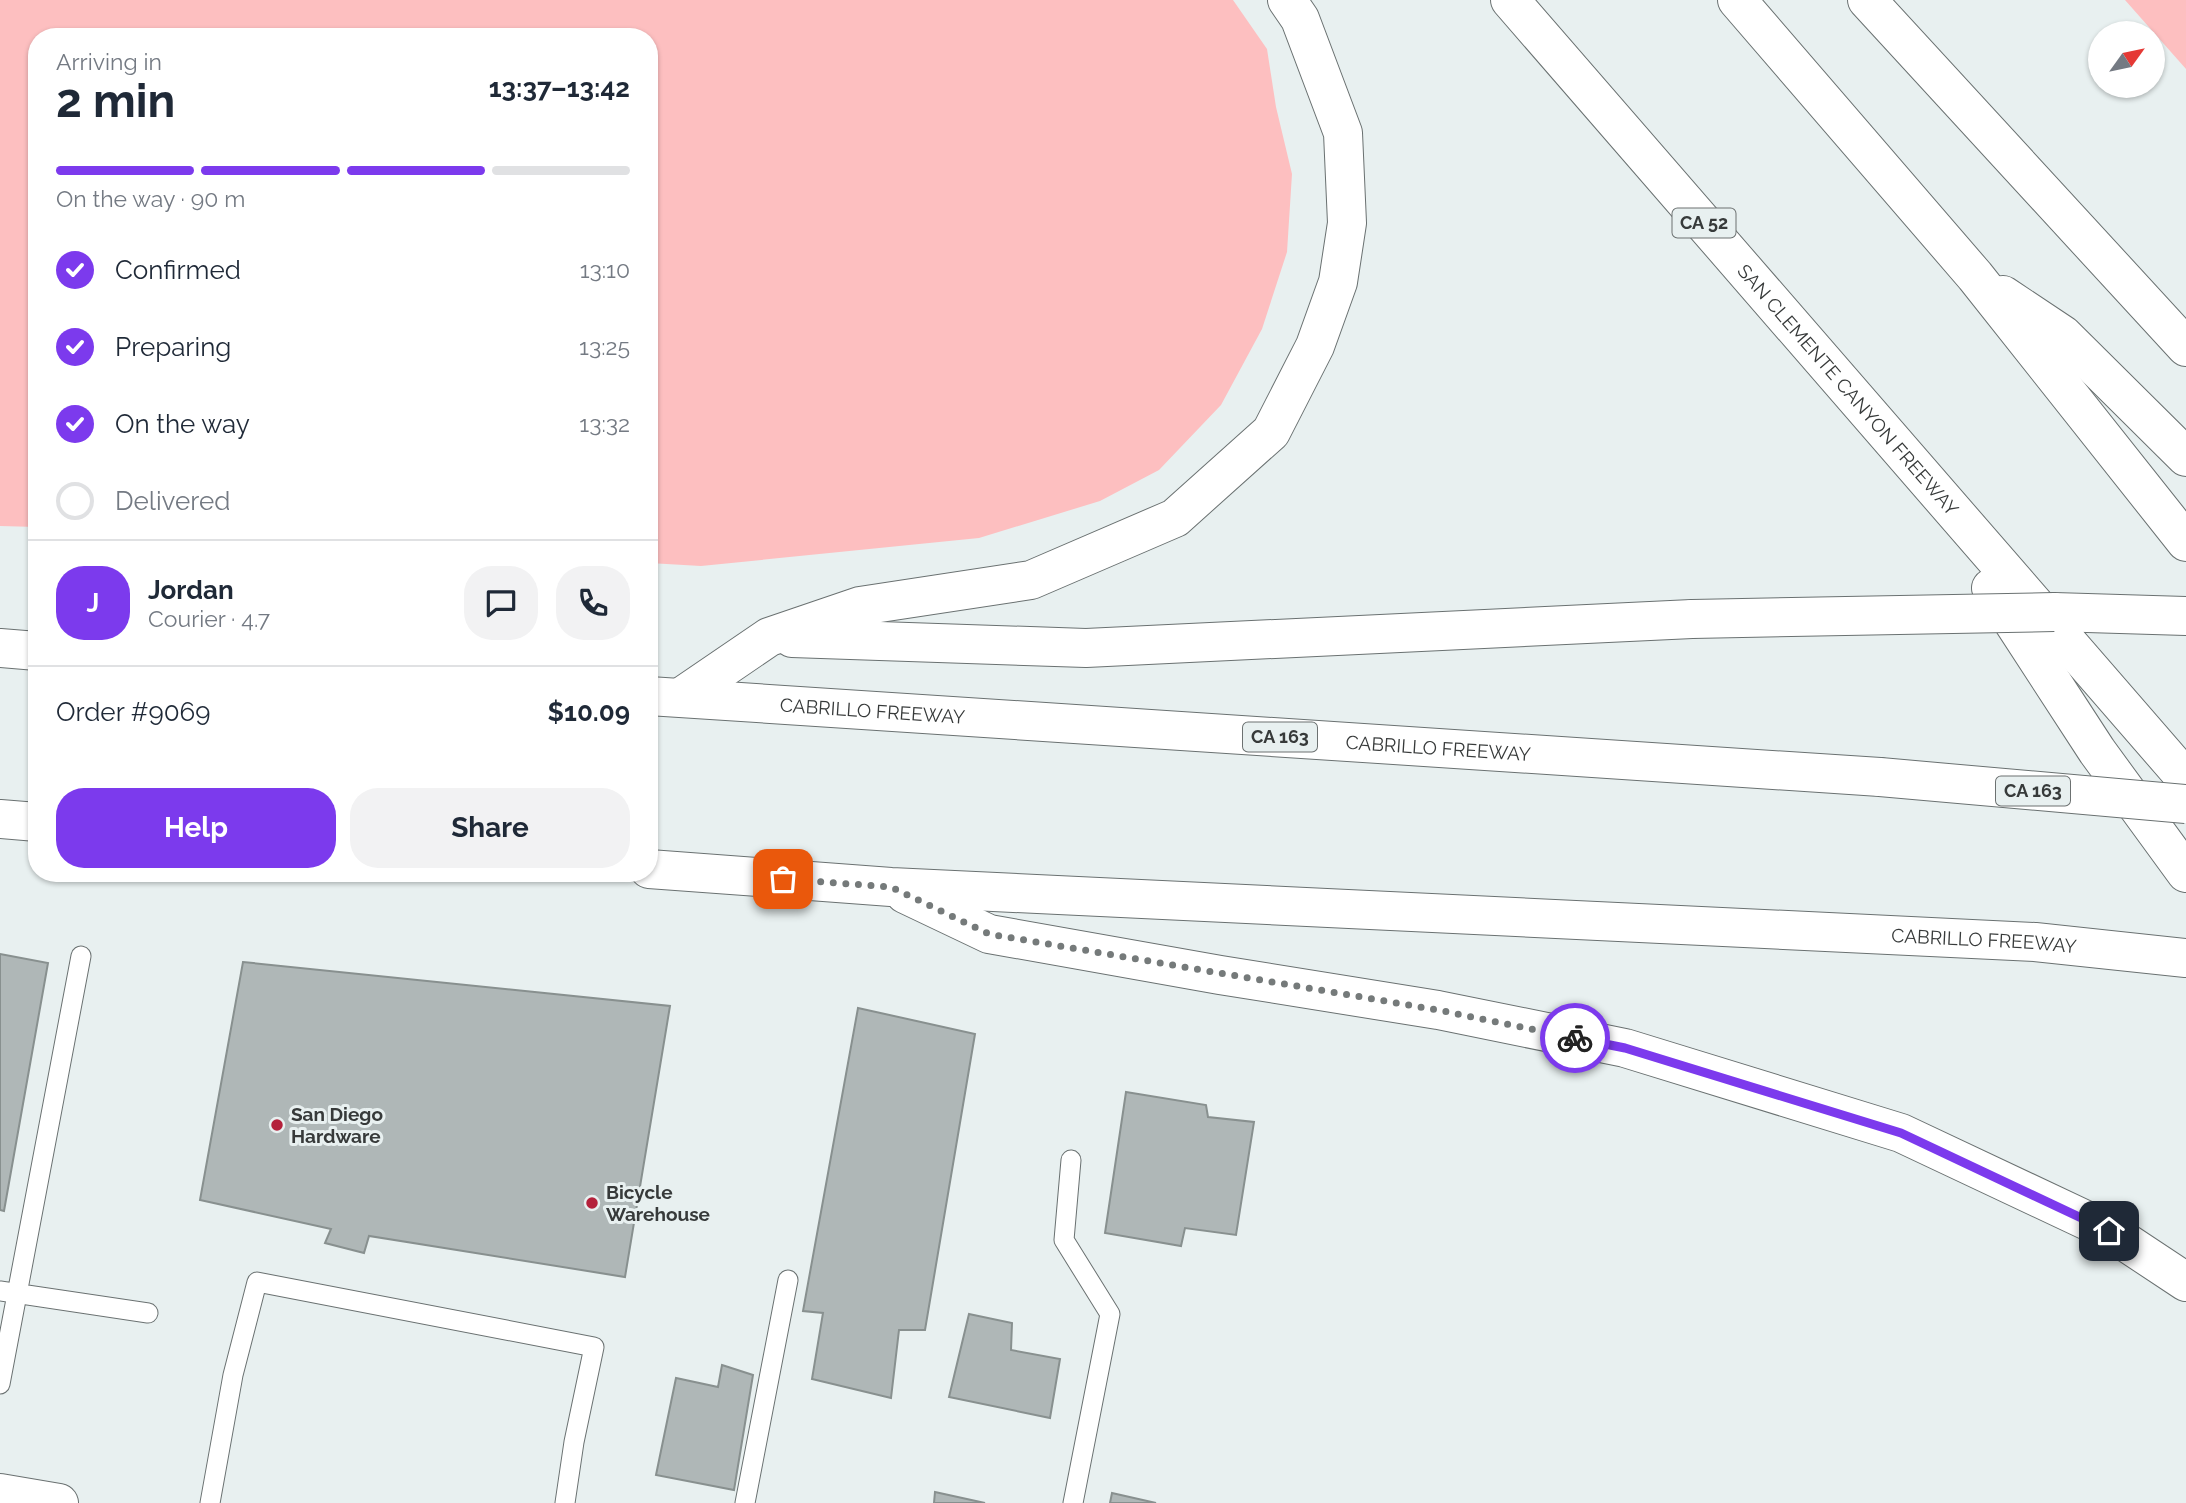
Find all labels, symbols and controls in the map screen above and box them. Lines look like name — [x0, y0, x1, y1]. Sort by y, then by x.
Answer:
north arrow — [2088, 21, 2165, 98]
map controls — [2088, 21, 2165, 98]
text: Arriving in — [56, 48, 162, 75]
text: 13:37–13:42 — [489, 73, 630, 103]
text: 2 min — [56, 74, 175, 128]
text: On the way · 90 m — [56, 185, 245, 212]
road number: CA 52 — [1672, 208, 1736, 238]
icon: check — [56, 251, 94, 289]
text: Confirmed — [115, 255, 241, 285]
text: 13:10 — [580, 256, 630, 283]
street label: SAN CLEMENTE CANYON FREEWAY — [1733, 260, 1964, 520]
icon: check — [56, 328, 94, 366]
text: Preparing — [115, 332, 231, 362]
text: 13:25 — [579, 333, 630, 360]
icon: check — [56, 405, 94, 443]
text: On the way — [115, 409, 250, 439]
text: 13:32 — [579, 410, 630, 437]
text: Delivered — [115, 486, 230, 516]
button: chat — [464, 566, 538, 640]
button: phone — [556, 566, 630, 640]
text: Jordan — [148, 575, 234, 605]
text: J — [87, 588, 99, 618]
text: Courier · 4.7 — [148, 605, 270, 632]
street label: CABRILLO FREEWAY — [779, 694, 966, 728]
text: Order #9069 — [56, 697, 211, 727]
text: $10.09 — [548, 697, 630, 727]
road number: CA 163 — [1243, 722, 1317, 752]
street label: CABRILLO FREEWAY — [1345, 731, 1532, 765]
road number: CA 163 — [1996, 776, 2070, 806]
button: Help — [56, 788, 336, 868]
button: Share — [350, 788, 630, 868]
pin — [753, 849, 813, 909]
icon: bag — [764, 860, 802, 898]
street label: CABRILLO FREEWAY — [1891, 924, 2078, 957]
courier — [1540, 1003, 1610, 1073]
icon: bike — [1556, 1019, 1594, 1057]
place label: San Diego Hardware — [291, 1103, 383, 1147]
marker: San Diego Hardware — [269, 1117, 285, 1133]
place label: Bicycle Warehouse — [606, 1181, 710, 1225]
marker: Bicycle Warehouse — [584, 1195, 600, 1211]
pin — [2079, 1201, 2139, 1261]
icon: home — [2090, 1212, 2128, 1250]

